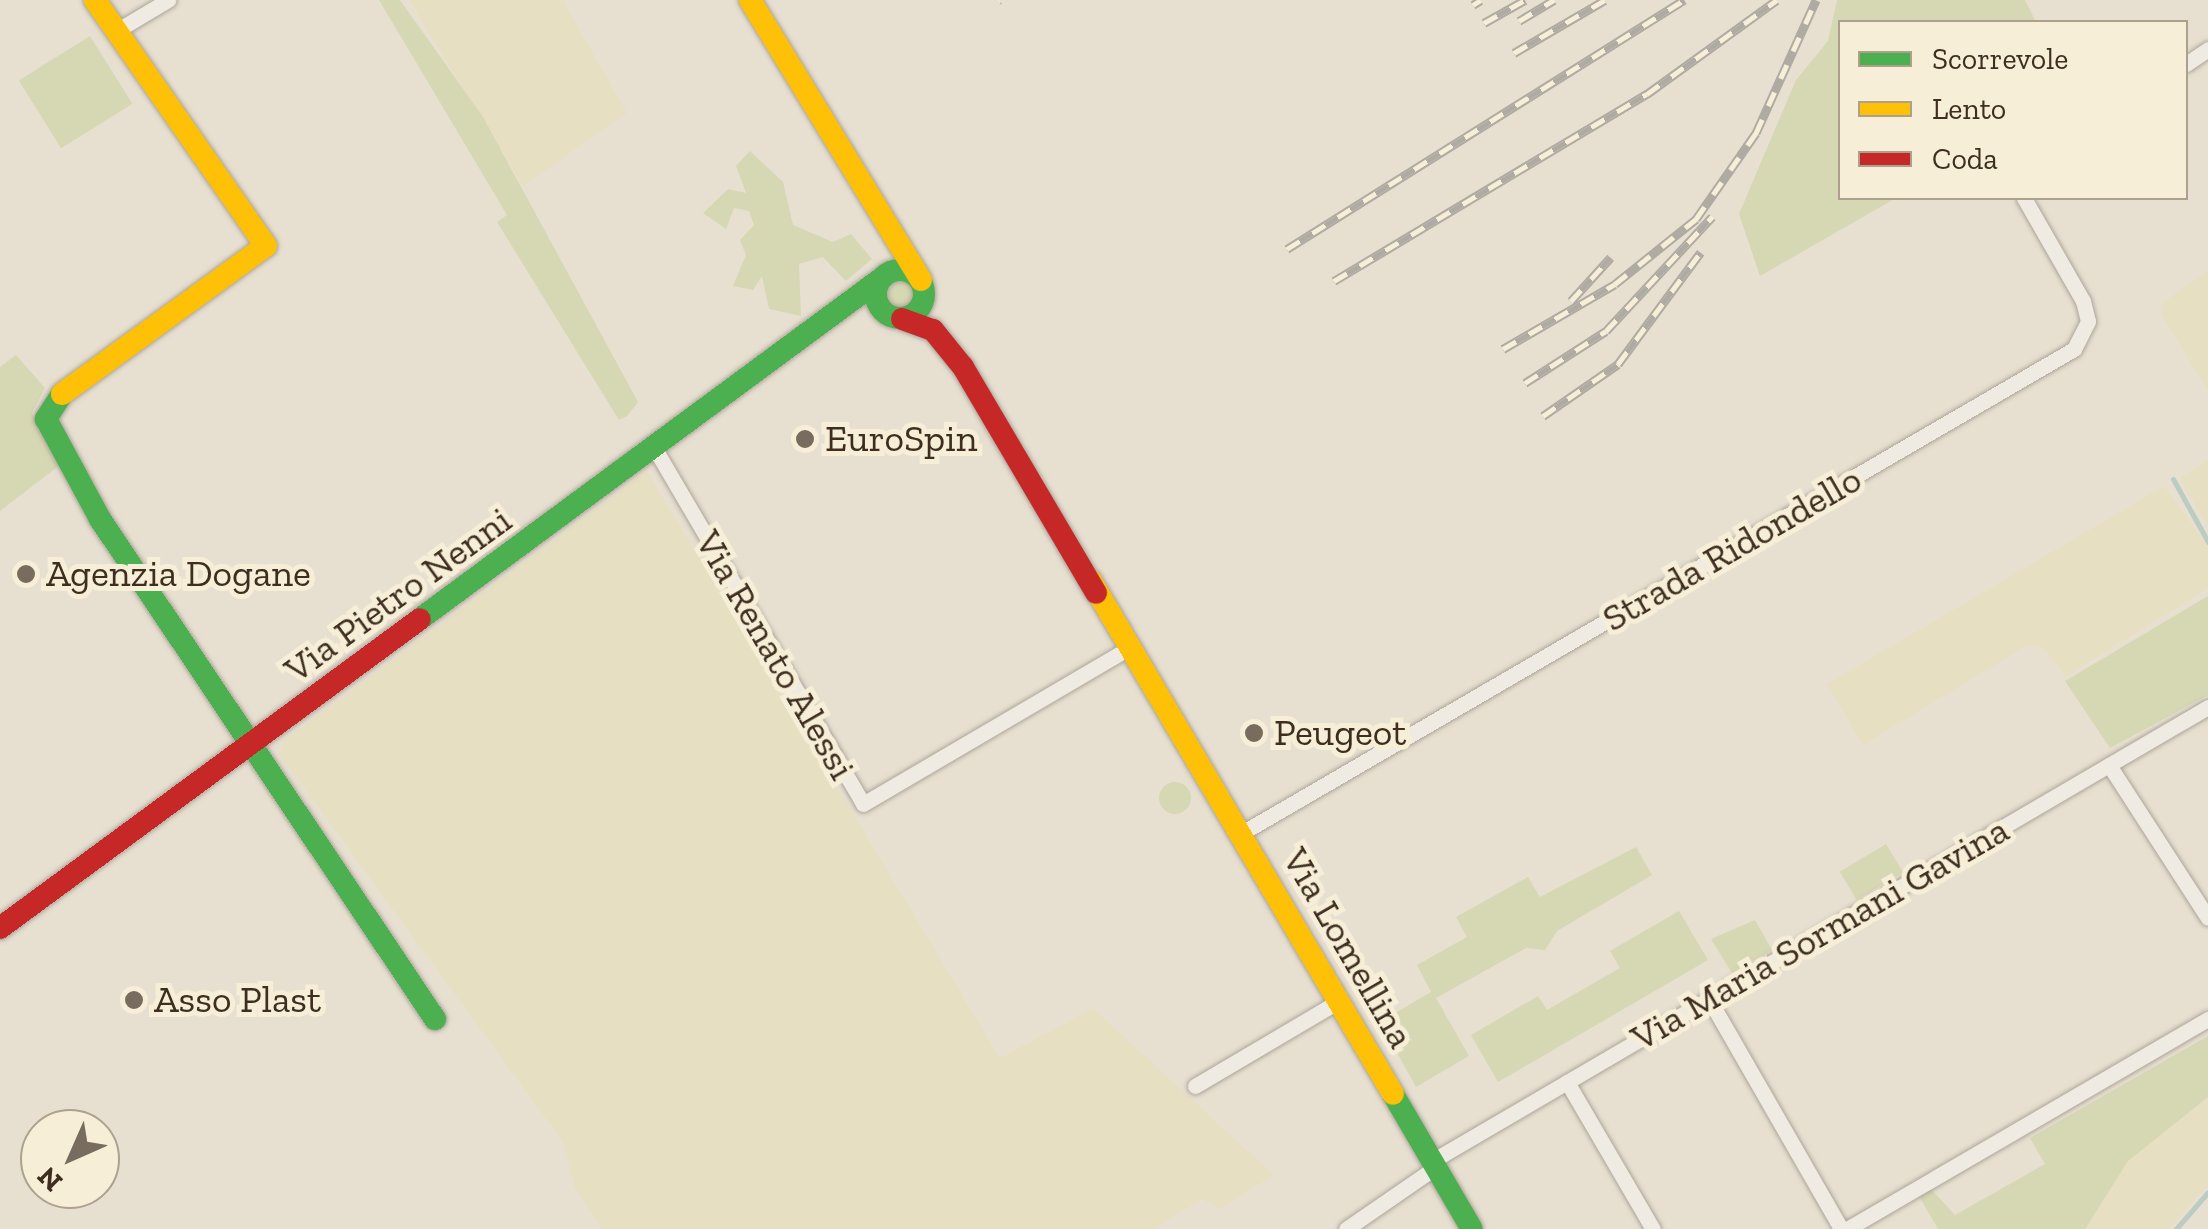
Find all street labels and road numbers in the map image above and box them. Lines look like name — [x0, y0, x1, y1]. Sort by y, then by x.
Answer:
street label: Strada Ridondello — [1595, 456, 1869, 642]
street label: Via Pietro Nenni — [276, 497, 520, 693]
street label: Via Renato Alessi — [685, 522, 865, 788]
street label: Via Maria Sormani Gavina — [1623, 807, 2017, 1061]
street label: Via Lomellina — [1272, 840, 1424, 1056]

